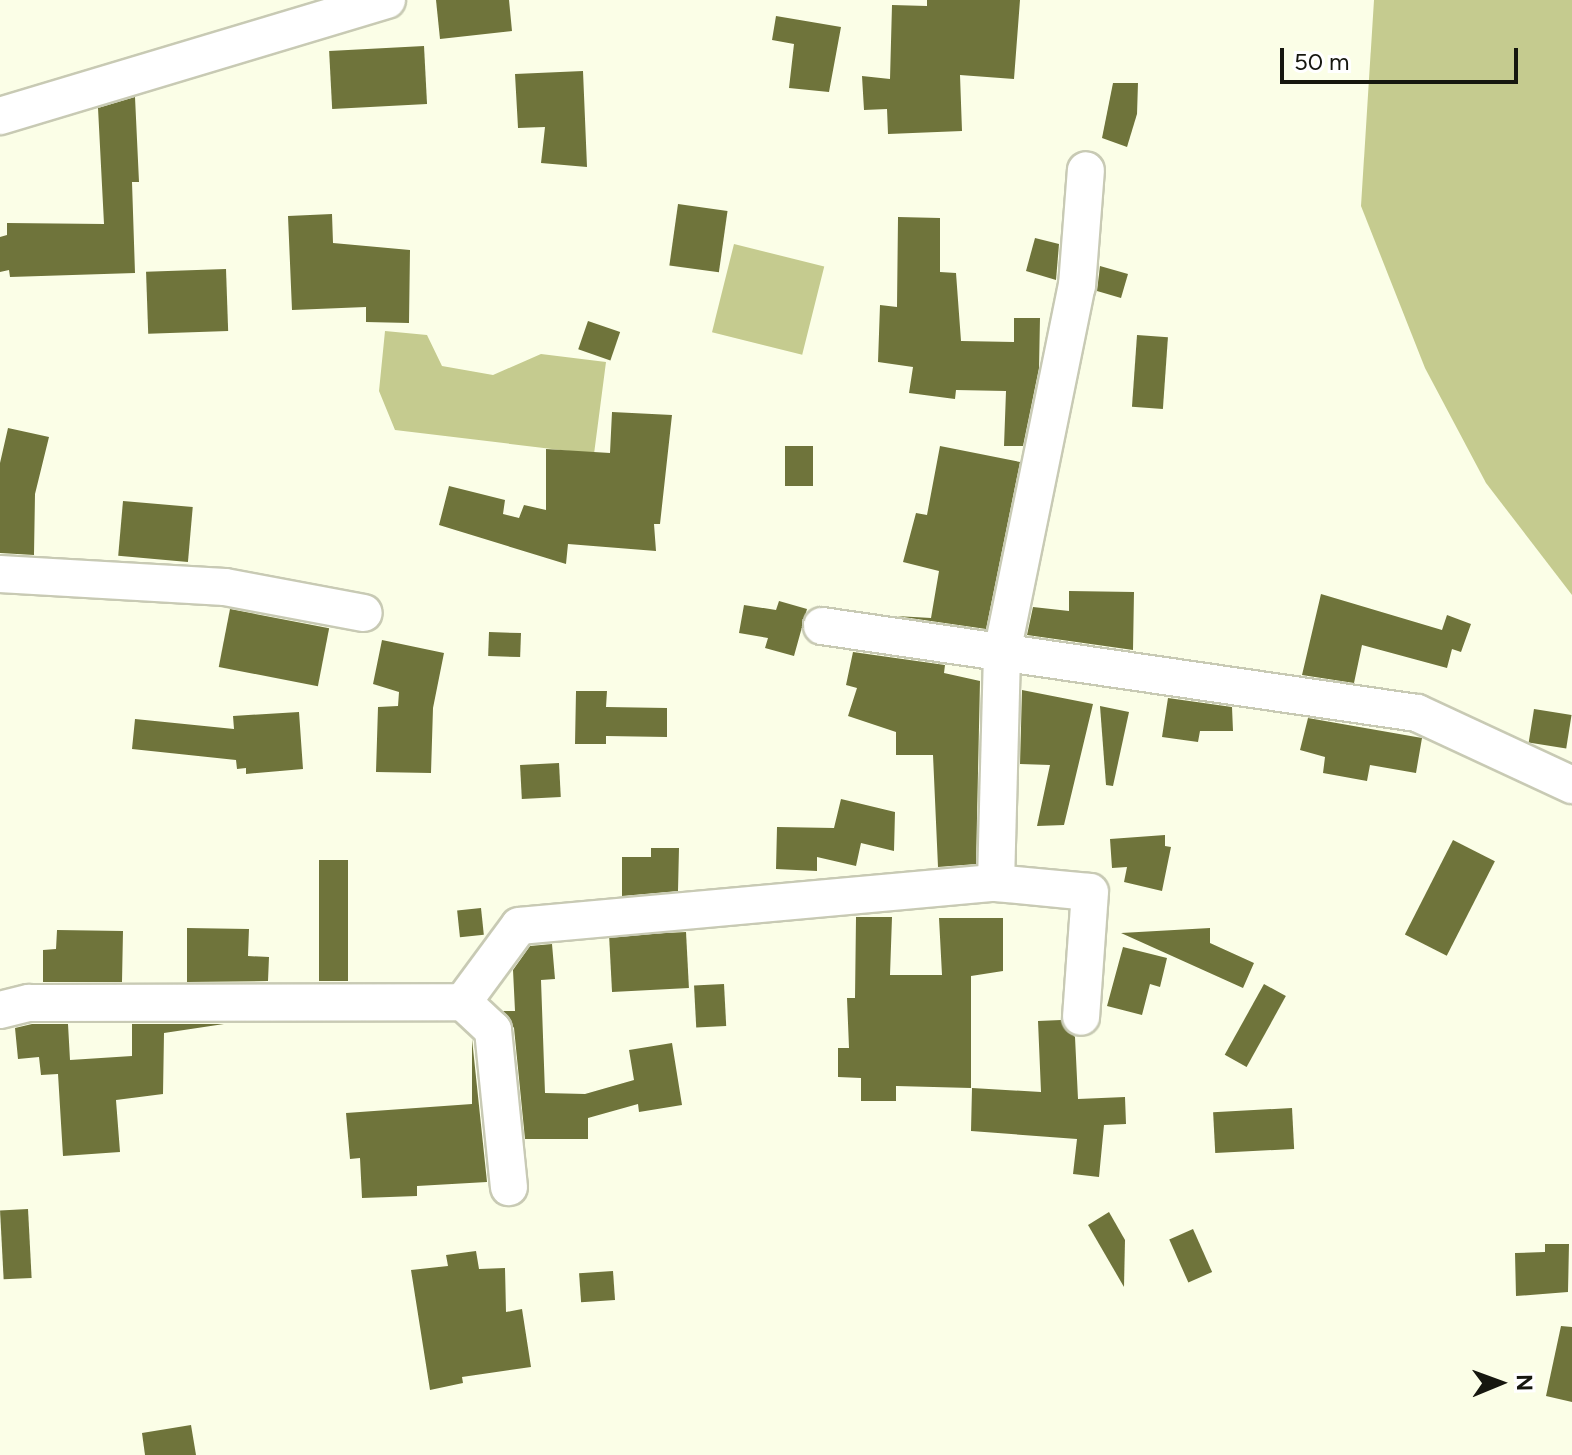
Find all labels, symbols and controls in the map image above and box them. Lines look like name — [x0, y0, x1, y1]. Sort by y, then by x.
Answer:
scale bar — [1284, 32, 1522, 82]
text: 50 m — [1294, 47, 1350, 76]
north arrow — [1460, 1343, 1540, 1423]
text: N — [1511, 1374, 1538, 1391]

